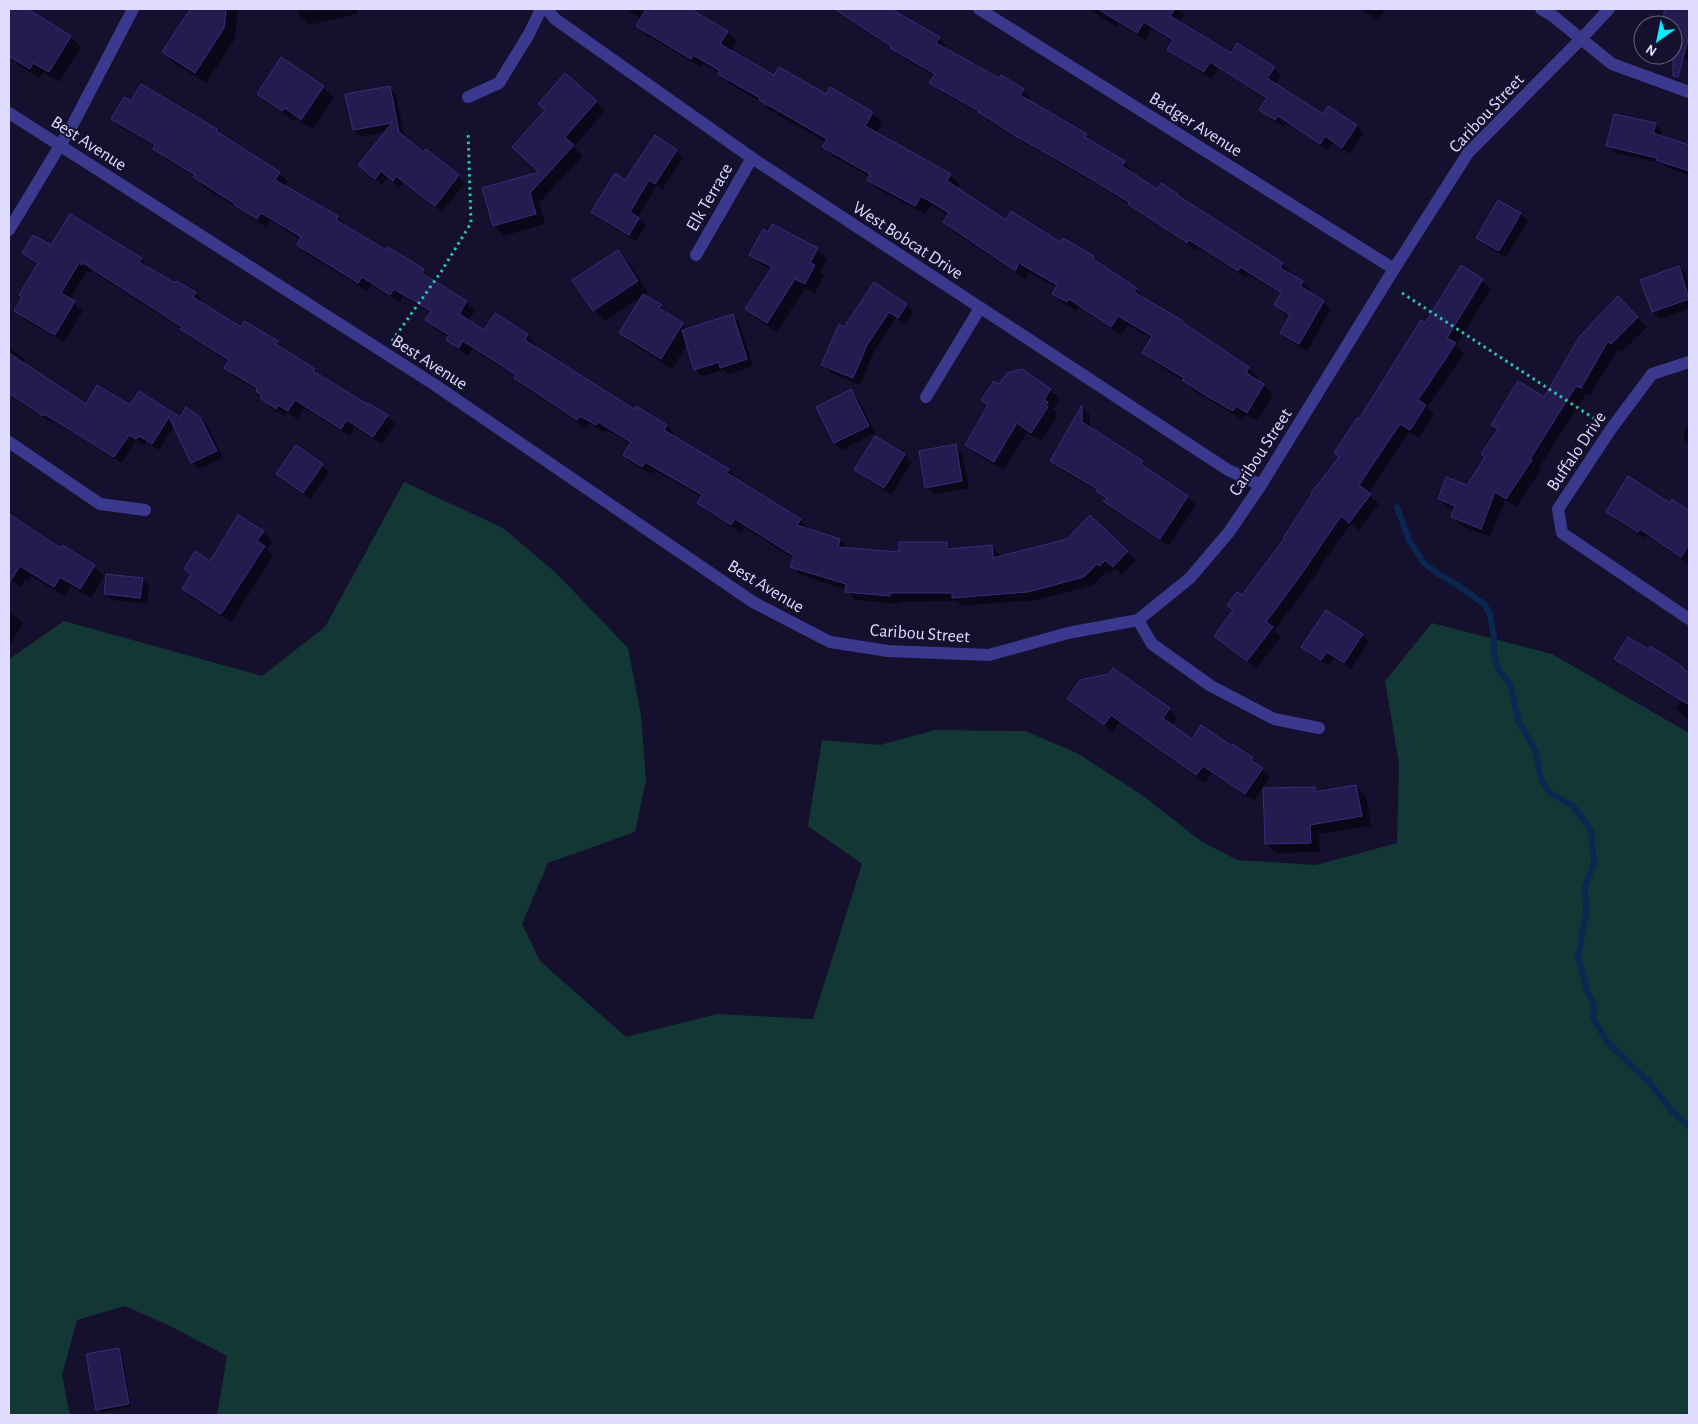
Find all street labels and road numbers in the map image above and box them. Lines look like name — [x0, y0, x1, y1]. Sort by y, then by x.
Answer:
street label: Caribou Street — [1446, 71, 1528, 156]
street label: Badger Avenue — [1146, 89, 1245, 160]
street label: Best Avenue — [48, 113, 129, 175]
street label: Elk Terrace — [683, 160, 736, 235]
street label: West Bobcat Drive — [849, 199, 966, 283]
street label: Best Avenue — [389, 332, 470, 394]
street label: Caribou Street — [1226, 405, 1296, 499]
street label: Buffalo Drive — [1544, 409, 1610, 494]
street label: Best Avenue — [724, 557, 807, 617]
street label: Caribou Street — [869, 622, 971, 646]

